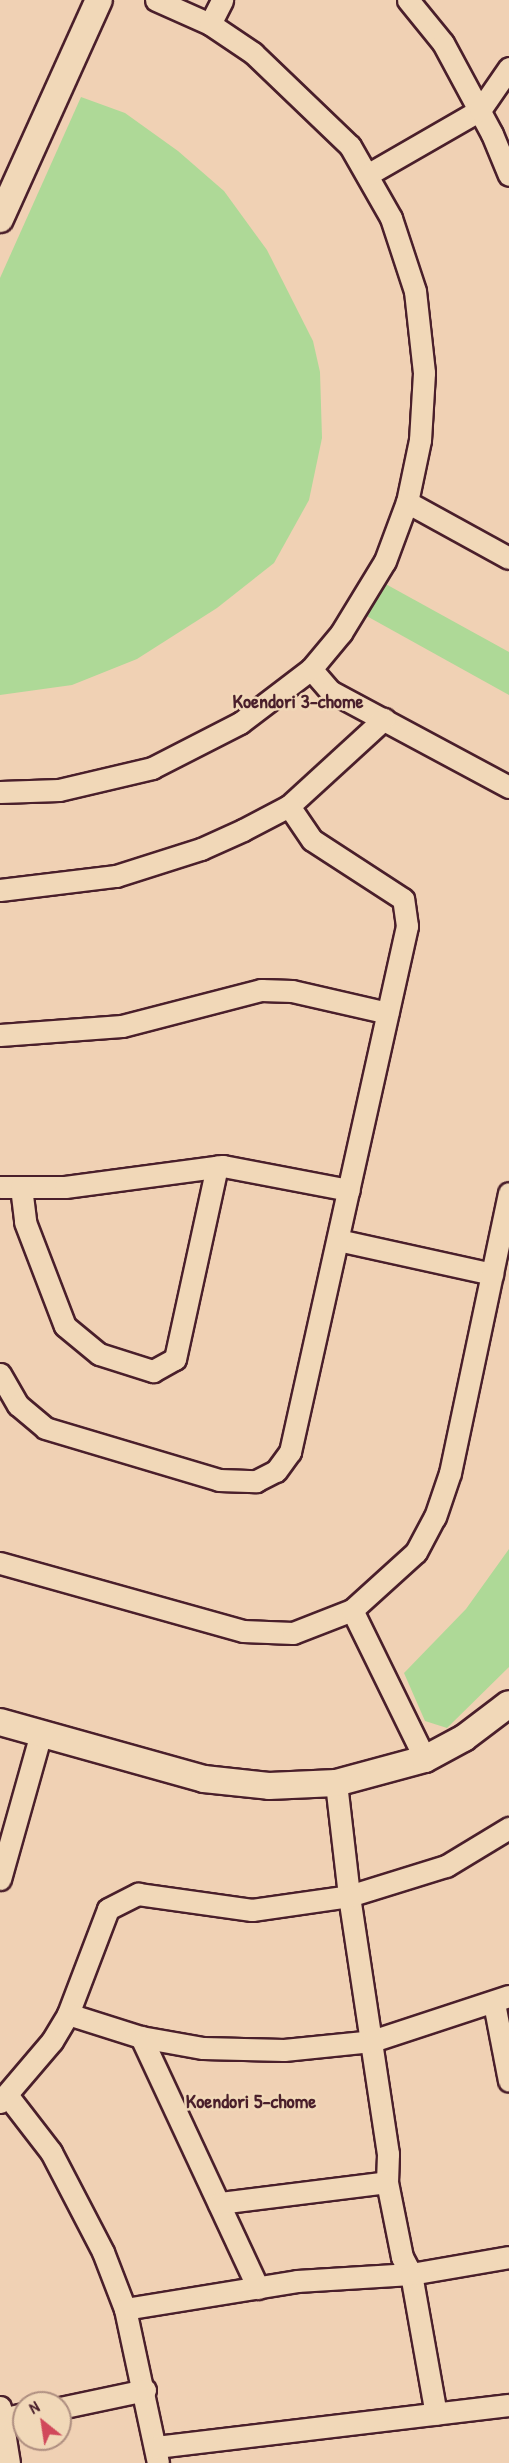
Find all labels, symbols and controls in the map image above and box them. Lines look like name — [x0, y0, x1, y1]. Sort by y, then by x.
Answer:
district label: Koendori 3-chome — [233, 688, 363, 712]
district label: Koendori 5-chome — [186, 2088, 316, 2112]
north arrow — [12, 2391, 72, 2451]
text: N — [25, 2395, 43, 2419]

